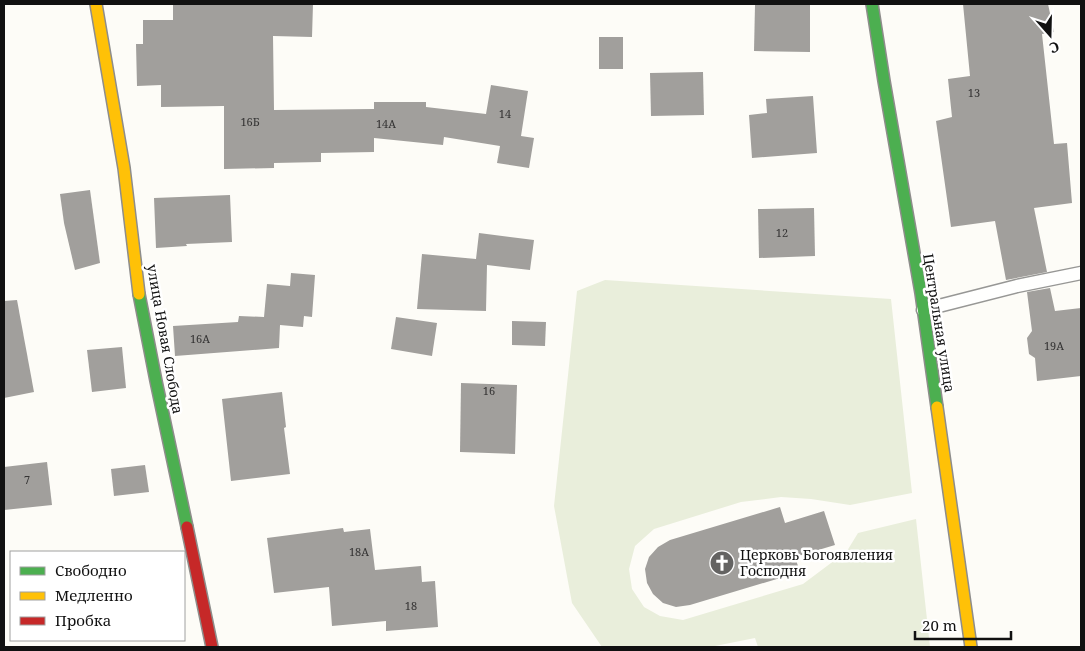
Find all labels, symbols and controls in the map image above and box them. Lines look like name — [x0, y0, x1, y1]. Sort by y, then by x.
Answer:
north arrow — [1025, 10, 1075, 60]
text: С — [1047, 37, 1062, 58]
house number: 13 — [968, 85, 980, 100]
house number: 14 — [499, 106, 511, 121]
house number: 16Б — [240, 114, 260, 129]
house number: 14А — [376, 116, 396, 131]
house number: 12 — [776, 225, 788, 240]
street label: Центральная улица — [919, 252, 960, 394]
street label: улица Новая Слобода — [143, 263, 188, 415]
house number: 16А — [190, 331, 210, 346]
house number: 19А — [1044, 338, 1064, 353]
house number: 16 — [483, 383, 495, 398]
house number: 7 — [24, 472, 30, 487]
house number: 18А — [349, 544, 369, 559]
place label: Церковь Богоявления Господня — [740, 545, 893, 580]
church icon: Церковь Богоявления Господня — [709, 550, 735, 576]
legend — [10, 551, 185, 641]
text: Свободно — [55, 560, 127, 580]
text: Медленно — [55, 585, 133, 605]
house number: 18 — [405, 598, 417, 613]
scale bar — [915, 608, 1011, 640]
text: Пробка — [55, 610, 111, 630]
text: 20 m — [922, 615, 957, 635]

